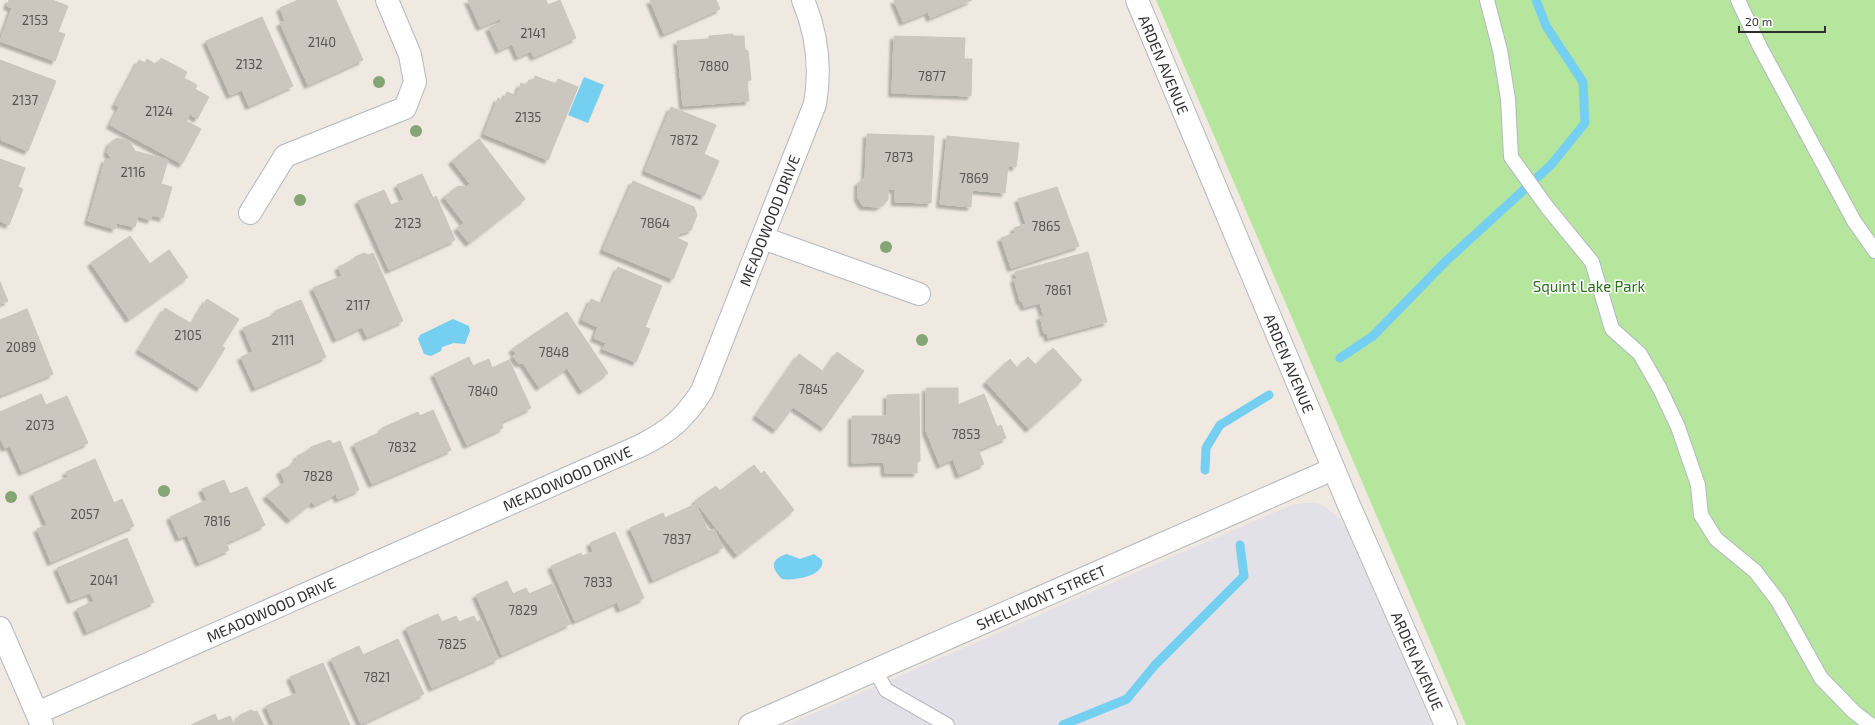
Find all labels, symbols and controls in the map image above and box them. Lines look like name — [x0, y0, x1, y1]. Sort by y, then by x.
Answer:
scale bar — [1739, 8, 1825, 34]
house number: 2153 — [22, 12, 48, 28]
street label: ARDEN AVENUE — [1135, 12, 1193, 117]
text: 20 m — [1745, 14, 1772, 28]
house number: 2141 — [520, 25, 546, 41]
house number: 2140 — [308, 34, 336, 50]
house number: 2132 — [235, 56, 263, 72]
house number: 7880 — [699, 58, 729, 74]
house number: 7877 — [918, 68, 946, 84]
house number: 2137 — [12, 92, 39, 108]
house number: 2124 — [145, 103, 173, 119]
house number: 2135 — [515, 109, 541, 125]
house number: 7872 — [670, 132, 698, 148]
house number: 7873 — [885, 149, 913, 165]
street label: MEADOWOOD DRIVE — [735, 152, 803, 288]
house number: 2116 — [120, 164, 146, 180]
house number: 7869 — [959, 170, 989, 186]
house number: 2123 — [394, 215, 422, 231]
house number: 7864 — [640, 215, 670, 231]
house number: 7865 — [1032, 218, 1061, 234]
park label: Squint Lake Park — [1533, 277, 1646, 295]
house number: 7861 — [1044, 282, 1072, 298]
house number: 2117 — [346, 297, 370, 313]
street label: ARDEN AVENUE — [1261, 311, 1318, 416]
house number: 2105 — [174, 327, 202, 343]
house number: 2111 — [272, 332, 294, 348]
house number: 2089 — [6, 339, 36, 355]
house number: 7848 — [539, 344, 569, 360]
house number: 7845 — [798, 381, 828, 397]
house number: 7840 — [468, 383, 498, 399]
house number: 2073 — [25, 417, 55, 433]
house number: 7853 — [952, 426, 980, 442]
house number: 7849 — [871, 431, 901, 447]
house number: 7832 — [387, 439, 417, 455]
street label: MEADOWOOD DRIVE — [500, 442, 635, 515]
house number: 7828 — [303, 468, 333, 484]
house number: 2057 — [71, 506, 100, 522]
house number: 7816 — [203, 513, 231, 529]
house number: 7837 — [663, 531, 692, 547]
street label: SHELLMONT STREET — [974, 561, 1109, 633]
house number: 2041 — [90, 572, 118, 588]
street label: MEADOWOOD DRIVE — [204, 573, 338, 646]
house number: 7833 — [583, 574, 613, 590]
house number: 7829 — [508, 602, 538, 618]
street label: ARDEN AVENUE — [1388, 609, 1447, 713]
house number: 7825 — [438, 636, 466, 652]
house number: 7821 — [363, 669, 391, 685]

